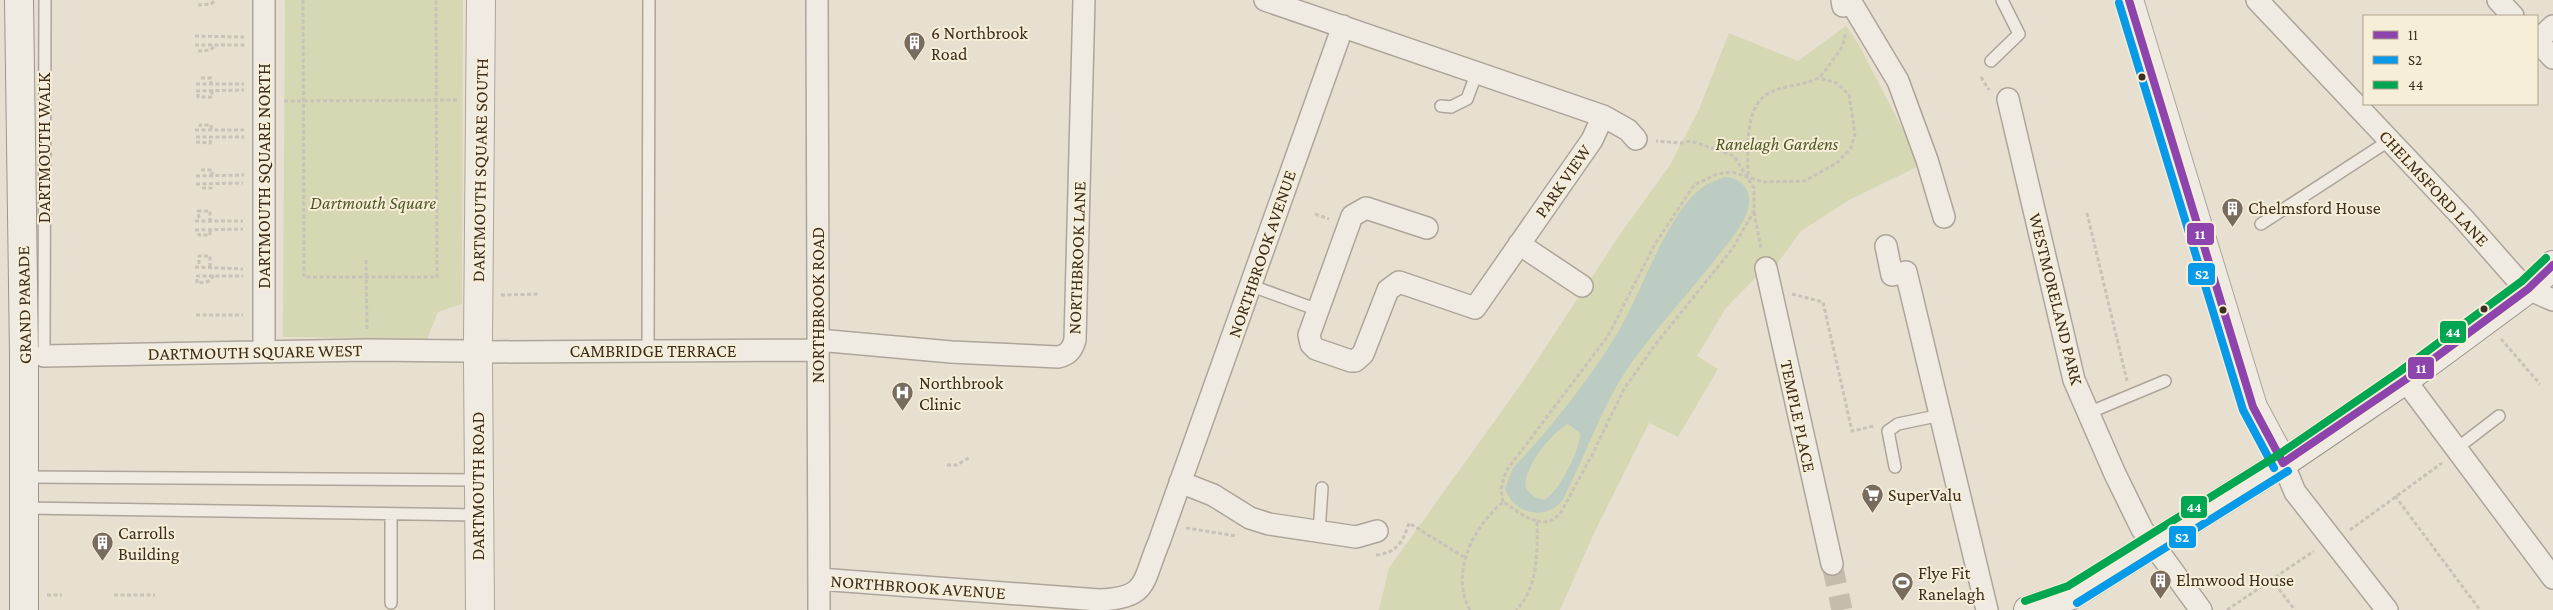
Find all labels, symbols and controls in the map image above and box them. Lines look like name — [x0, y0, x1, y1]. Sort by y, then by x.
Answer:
legend — [2363, 15, 2538, 105]
place label: 6 Northbrook Road — [931, 23, 1028, 64]
text: 11 — [2408, 27, 2418, 43]
building icon: 6 Northbrook Road — [903, 31, 927, 62]
text: S2 — [2408, 52, 2422, 68]
street label: DARTMOUTH SQUARE SOUTH — [468, 58, 492, 282]
street label: DARTMOUTH SQUARE NORTH — [254, 63, 274, 289]
street label: DARTMOUTH WALK — [34, 72, 54, 223]
unlabelled marker — [2137, 72, 2147, 82]
text: 44 — [2408, 77, 2423, 93]
street label: CHELMSFORD LANE — [2375, 126, 2493, 250]
park label: Ranelagh Gardens — [1716, 134, 1839, 154]
street label: PARK VIEW — [1531, 140, 1596, 221]
street label: NORTHBROOK AVENUE — [1224, 167, 1300, 340]
street label: NORTHBROOK LANE — [1064, 181, 1090, 335]
park label: Dartmouth Square — [310, 193, 436, 213]
building icon: Chelmsford House — [2220, 196, 2244, 227]
place label: Chelmsford House — [2248, 198, 2381, 218]
street label: WESTMORELAND PARK — [2025, 211, 2087, 388]
line badge: 11 — [2186, 222, 2215, 246]
text: 11 — [2195, 226, 2205, 242]
street label: NORTHBROOK ROAD — [808, 227, 828, 383]
street label: GRAND PARADE — [13, 245, 35, 364]
line badge: S2 — [2187, 262, 2216, 286]
text: S2 — [2195, 266, 2209, 282]
unlabelled marker — [2479, 304, 2489, 314]
unlabelled marker — [2218, 305, 2228, 315]
line badge: 44 — [2439, 320, 2467, 344]
text: 44 — [2445, 324, 2461, 340]
street label: DARTMOUTH SQUARE WEST — [147, 340, 363, 364]
street label: CAMBRIDGE TERRACE — [570, 341, 737, 361]
line badge: 11 — [2407, 356, 2435, 380]
street label: TEMPLE PLACE — [1776, 358, 1820, 474]
text: 11 — [2416, 360, 2426, 376]
place label: Northbrook Clinic — [919, 373, 1004, 414]
hospital icon: Northbrook Clinic — [891, 381, 915, 412]
street label: DARTMOUTH ROAD — [468, 411, 488, 561]
supermarket icon: SuperValu — [1860, 483, 1884, 514]
place label: SuperValu — [1888, 485, 1962, 505]
line badge: 44 — [2180, 495, 2208, 519]
text: 44 — [2186, 499, 2202, 515]
place label: Carrolls Building — [118, 523, 180, 564]
line badge: S2 — [2168, 525, 2197, 549]
text: S2 — [2175, 529, 2189, 545]
building icon: Carrolls Building — [90, 531, 114, 562]
place label: Flye Fit Ranelagh — [1918, 563, 1986, 604]
building icon: Elmwood House — [2148, 568, 2172, 599]
place label: Elmwood House — [2176, 570, 2294, 590]
street label: NORTHBROOK AVENUE — [830, 571, 1007, 603]
sports icon: Flye Fit Ranelagh — [1890, 571, 1914, 602]

